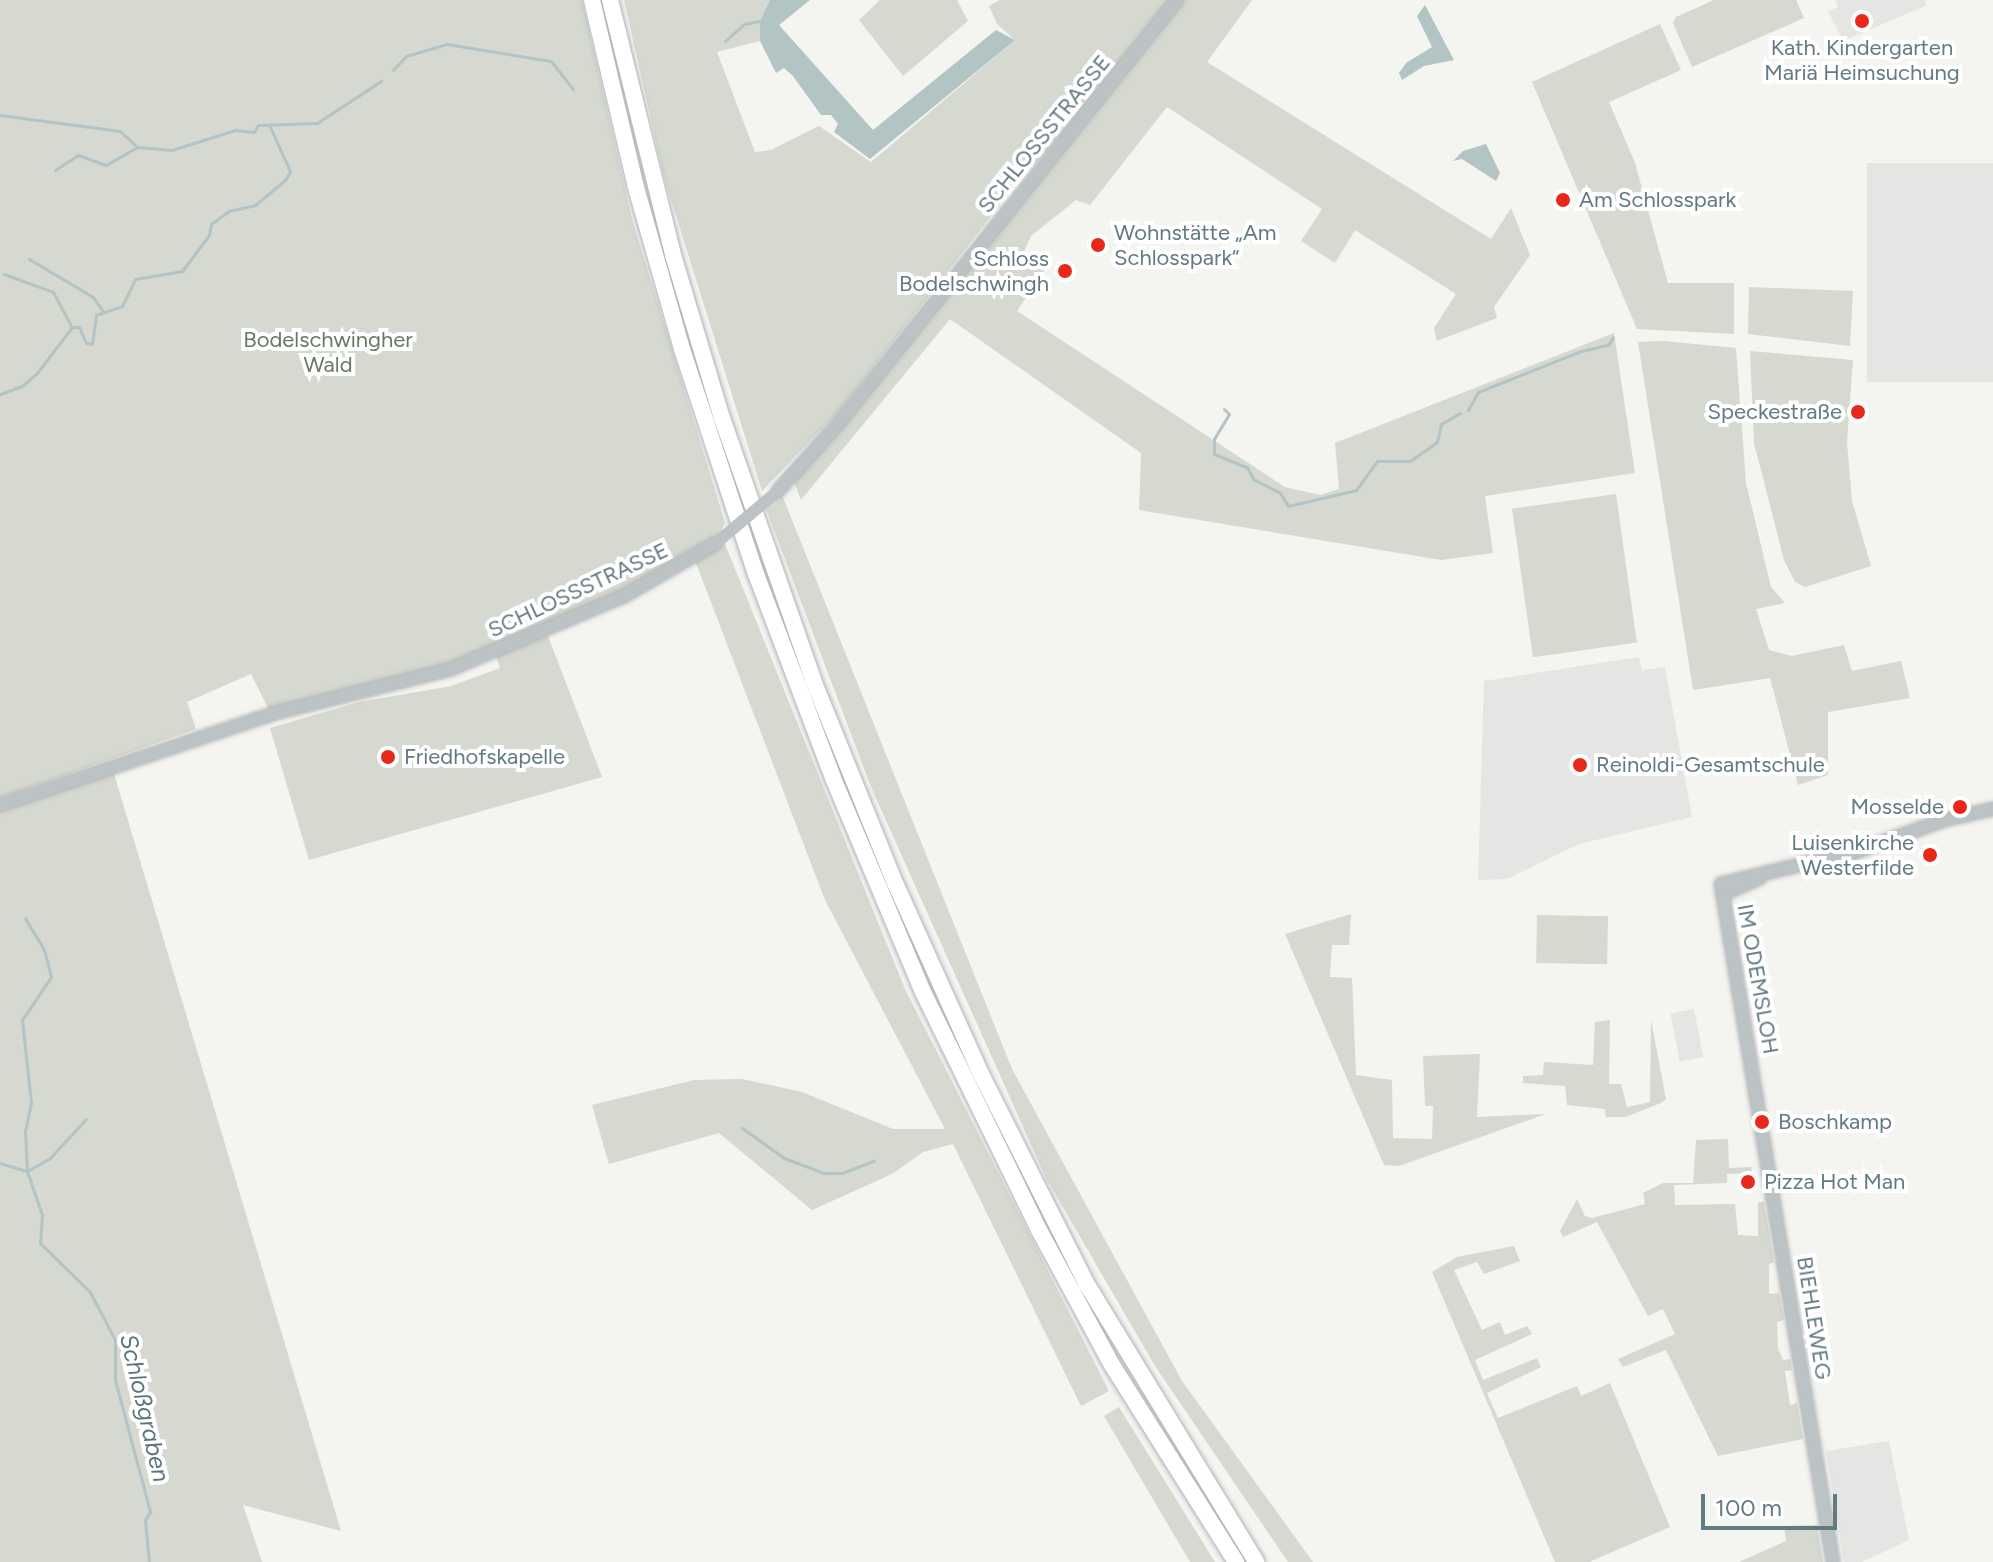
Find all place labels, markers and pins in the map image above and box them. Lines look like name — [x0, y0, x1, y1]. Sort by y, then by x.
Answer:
marker: Kath. Kindergarten Mariä Heimsuchung — [1853, 12, 1871, 30]
place label: Kath. Kindergarten Mariä Heimsuchung — [1764, 34, 1960, 86]
place label: Am Schlosspark — [1579, 187, 1736, 213]
marker: Am Schlosspark — [1554, 191, 1572, 209]
place label: Wohnstätte „Am Schlosspark“ — [1114, 219, 1277, 270]
marker: Wohnstätte „Am Schlosspark“ — [1089, 236, 1107, 254]
place label: Schloss Bodelschwingh — [899, 245, 1049, 296]
marker: Schloss Bodelschwingh — [1056, 262, 1074, 280]
place label: Speckestraße — [1707, 399, 1842, 425]
marker: Speckestraße — [1849, 403, 1867, 421]
place label: Friedhofskapelle — [404, 744, 565, 770]
marker: Friedhofskapelle — [379, 748, 397, 766]
place label: Reinoldi-Gesamtschule — [1596, 752, 1825, 778]
marker: Reinoldi-Gesamtschule — [1571, 756, 1589, 774]
place label: Mosselde — [1850, 794, 1944, 820]
marker: Mosselde — [1951, 798, 1969, 816]
place label: Luisenkirche Westerfilde — [1791, 829, 1914, 880]
marker: Luisenkirche Westerfilde — [1921, 846, 1939, 864]
place label: Boschkamp — [1778, 1109, 1892, 1135]
marker: Boschkamp — [1753, 1113, 1771, 1131]
place label: Pizza Hot Man — [1764, 1169, 1905, 1195]
marker: Pizza Hot Man — [1739, 1173, 1757, 1191]

